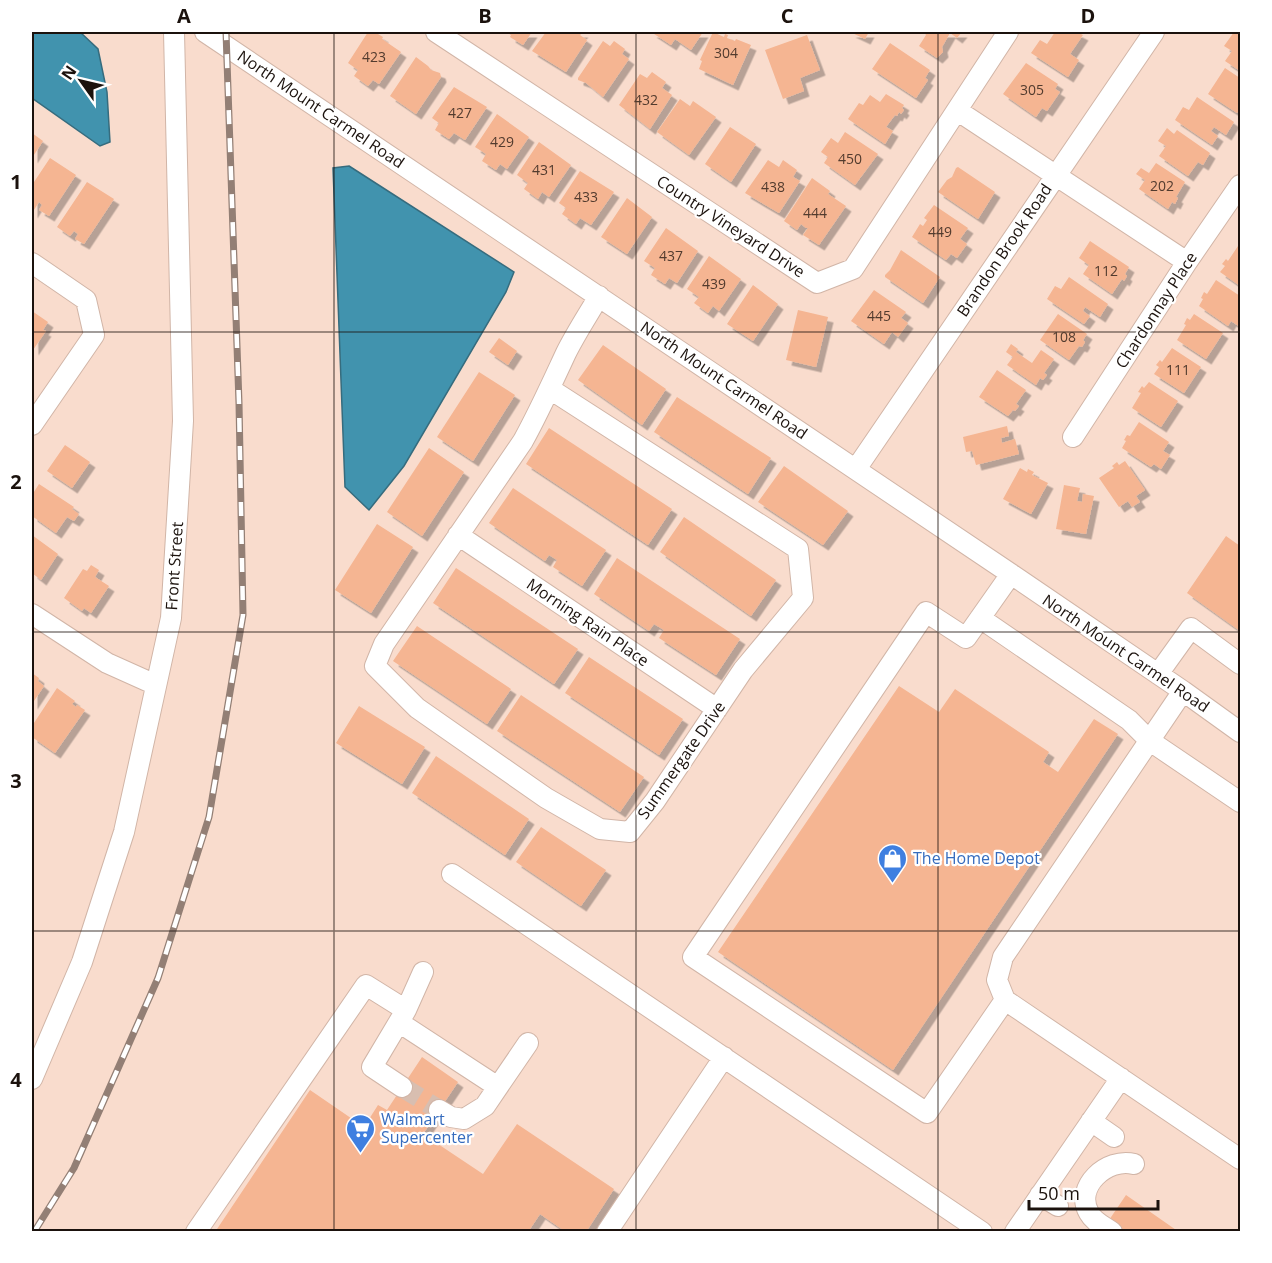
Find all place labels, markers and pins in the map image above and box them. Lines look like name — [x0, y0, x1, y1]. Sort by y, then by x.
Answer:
shop icon: The Home Depot — [876, 842, 908, 884]
place label: The Home Depot — [913, 847, 1040, 869]
place label: Walmart Supercenter — [381, 1108, 473, 1148]
supermarket icon: Walmart Supercenter — [344, 1112, 376, 1154]

